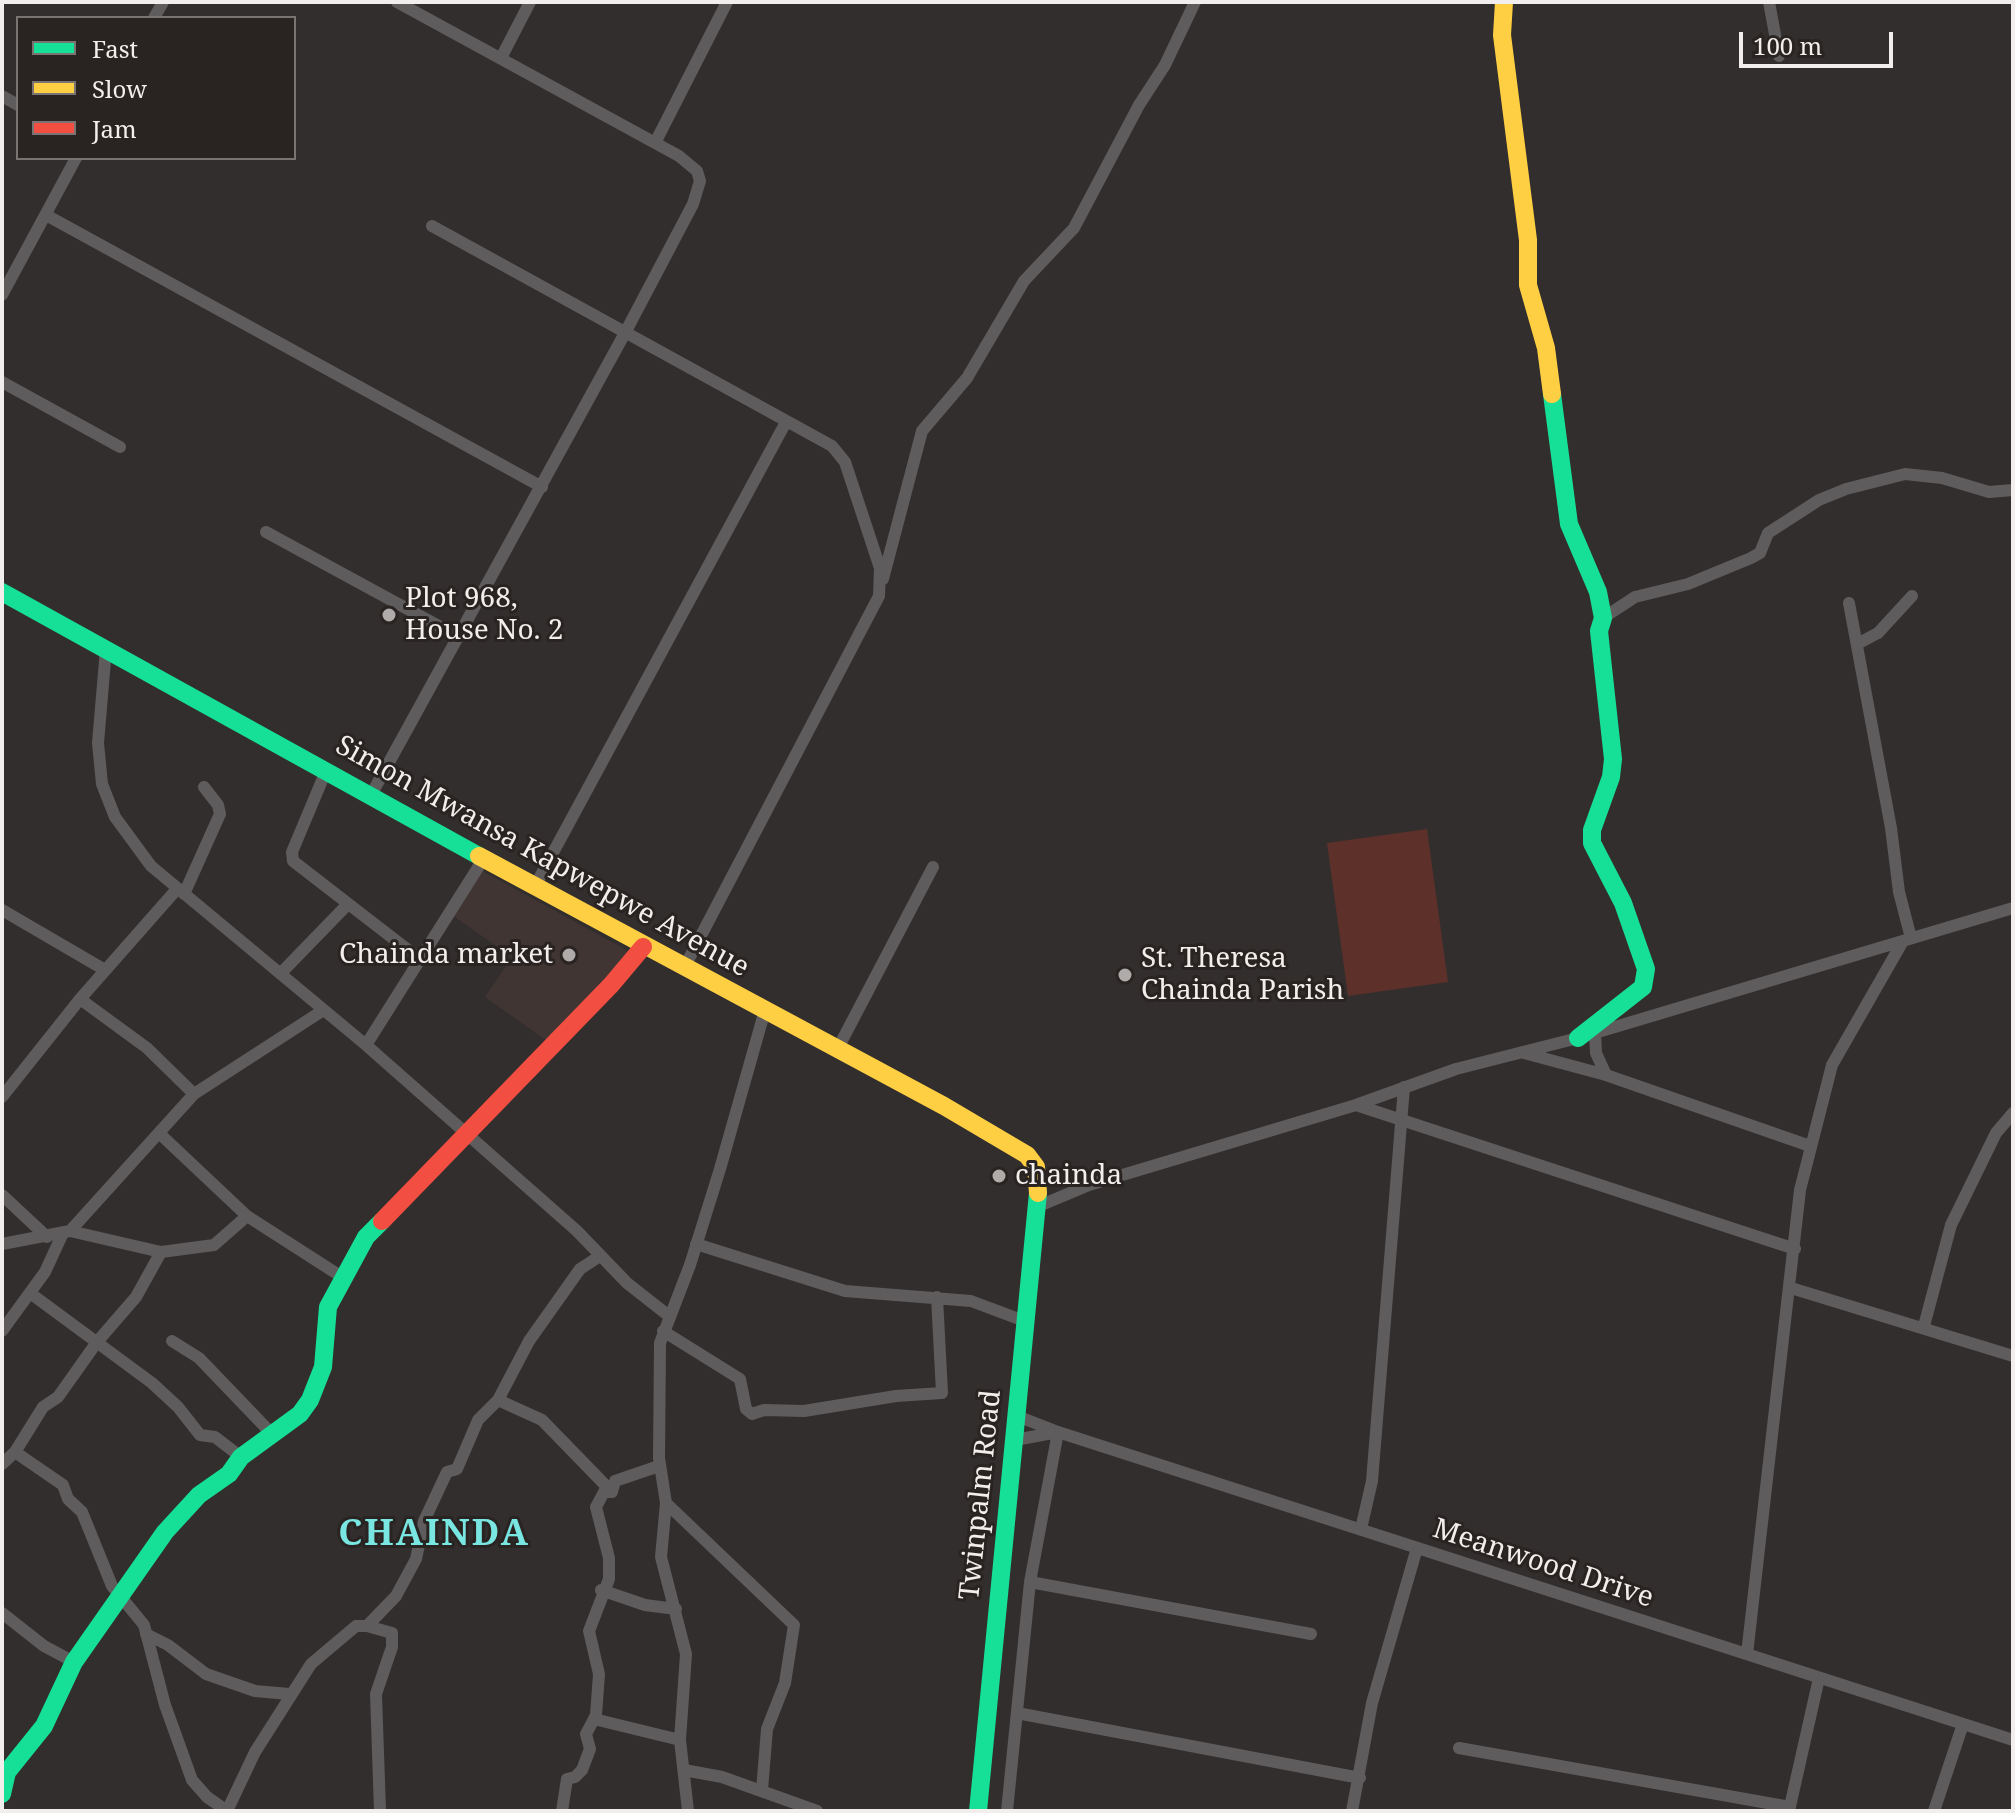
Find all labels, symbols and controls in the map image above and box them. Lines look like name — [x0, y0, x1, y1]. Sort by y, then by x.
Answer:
legend — [16, 16, 296, 160]
scale bar — [1743, 16, 1897, 66]
text: 100 m — [1753, 29, 1822, 62]
text: Fast — [92, 32, 138, 65]
text: Slow — [92, 72, 147, 105]
text: Jam — [92, 112, 137, 145]
place label: Plot 968, House No. 2 — [405, 582, 563, 648]
marker: Plot 968, House No. 2 — [380, 606, 398, 624]
street label: Simon Mwansa Kapwepwe Avenue — [329, 729, 755, 985]
place label: Chainda market — [339, 938, 553, 972]
place label: St. Theresa Chainda Parish — [1141, 942, 1344, 1008]
marker: Chainda market — [560, 946, 578, 964]
marker: St. Theresa Chainda Parish — [1116, 966, 1134, 984]
place label: chainda — [1015, 1159, 1122, 1193]
marker: chainda — [990, 1167, 1008, 1185]
street label: Twinpalm Road — [953, 1388, 1009, 1602]
district label: CHAINDA — [338, 1513, 530, 1557]
street label: Meanwood Drive — [1429, 1513, 1657, 1615]

